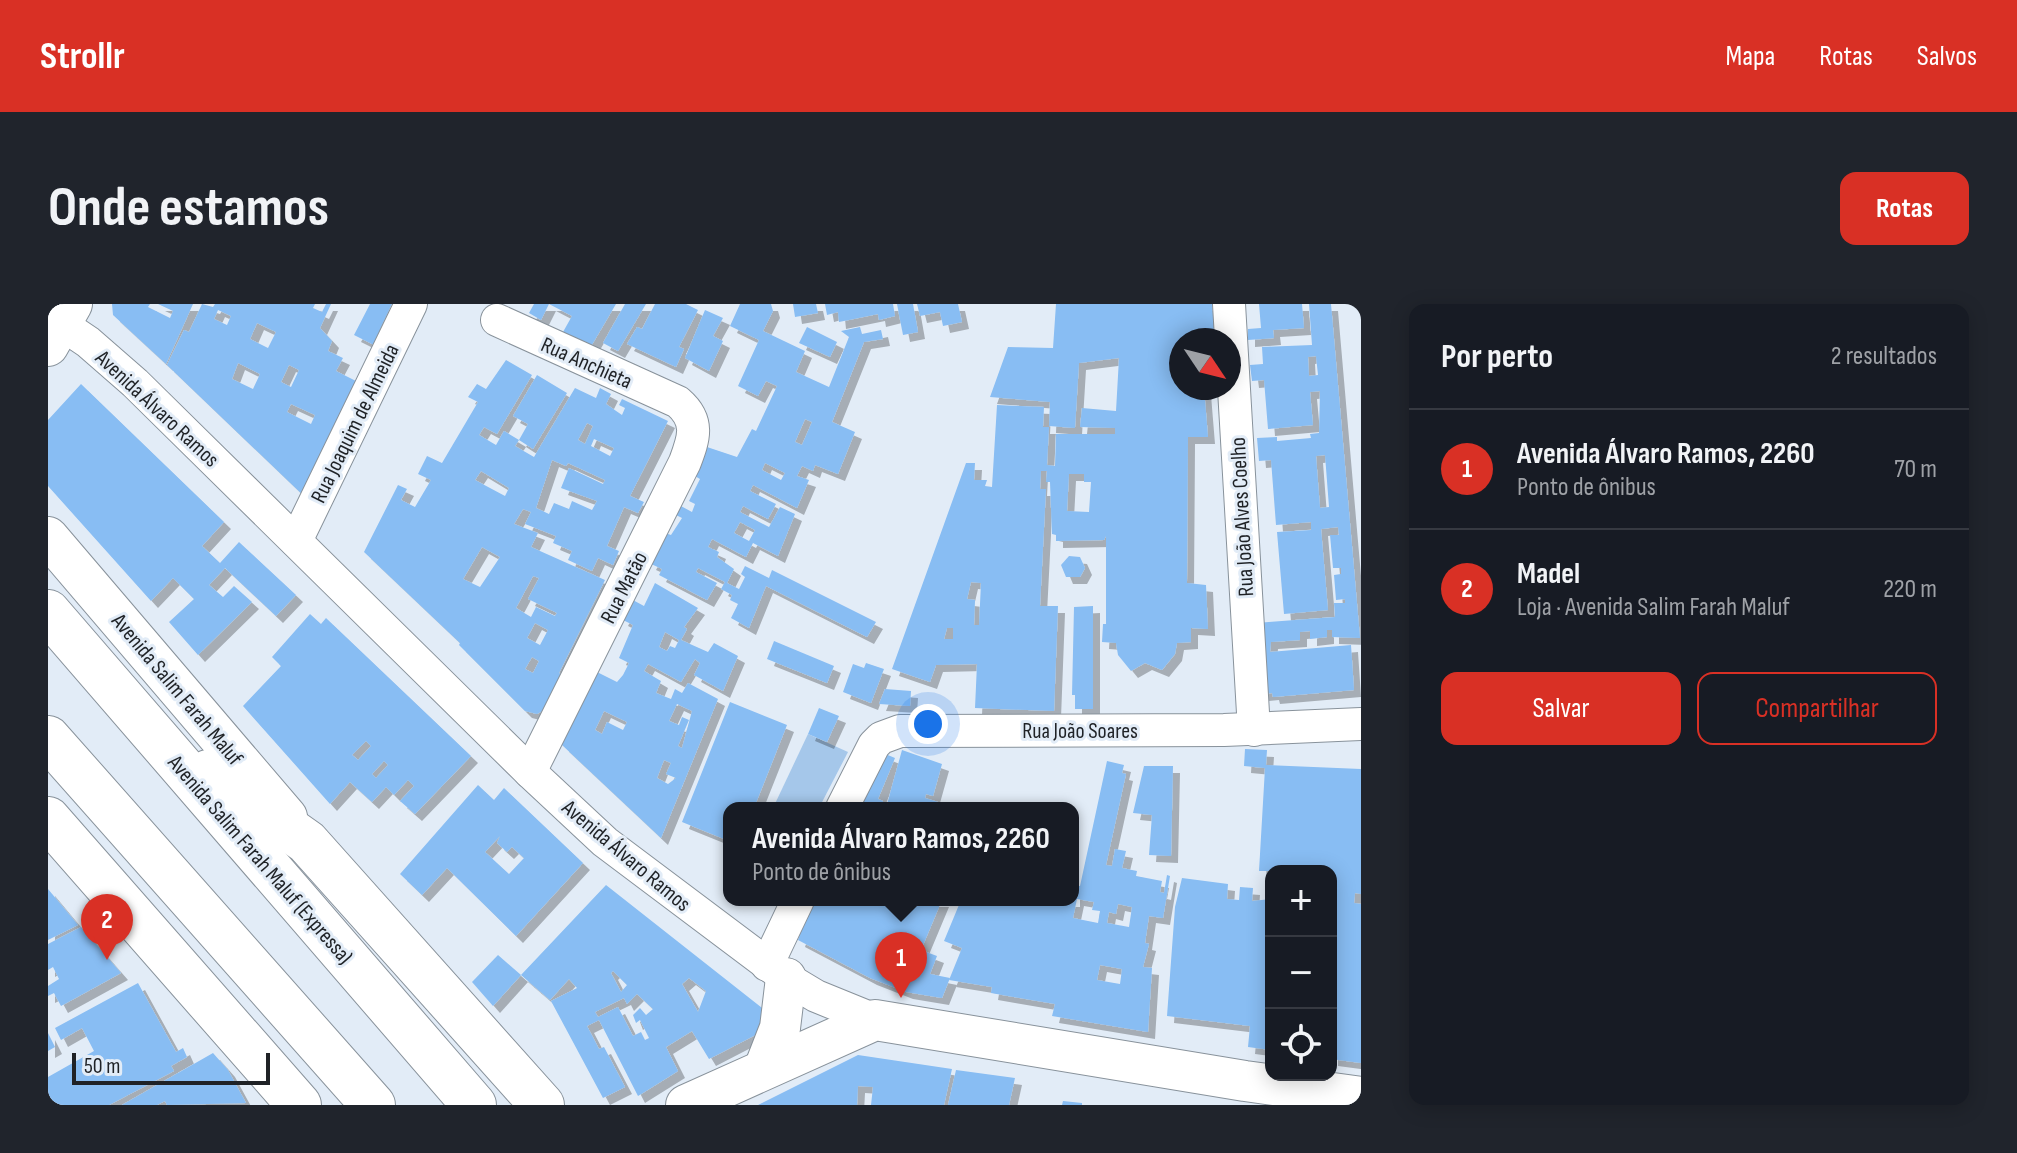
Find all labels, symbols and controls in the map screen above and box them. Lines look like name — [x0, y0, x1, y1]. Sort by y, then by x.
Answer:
text: Strollr — [40, 34, 125, 79]
text: Mapa — [1726, 40, 1775, 73]
text: Rotas — [1819, 40, 1873, 73]
text: Salvos — [1917, 40, 1977, 73]
button: Rotas — [1840, 172, 1969, 245]
text: Onde estamos — [48, 175, 329, 242]
north arrow — [1169, 328, 1241, 400]
street label: Rua Anchieta — [537, 331, 636, 395]
text: Por perto — [1441, 336, 1553, 377]
street label: Rua Joaquim de Almeida — [305, 340, 406, 508]
text: 2 resultados — [1831, 341, 1937, 372]
street label: Avenida Álvaro Ramos — [89, 344, 225, 473]
text: Avenida Álvaro Ramos, 2260 — [1517, 436, 1815, 472]
street label: Rua João Alves Coelho — [1225, 437, 1260, 597]
text: 1 — [1462, 454, 1472, 485]
text: 70 m — [1894, 454, 1937, 485]
text: Ponto de ônibus — [1517, 472, 1656, 503]
street label: Rua Matão — [595, 547, 654, 628]
text: Madel — [1517, 556, 1580, 592]
text: 2 — [1461, 574, 1473, 605]
text: 220 m — [1883, 574, 1937, 605]
text: Loja · Avenida Salim Farah Maluf — [1517, 592, 1790, 623]
street label: Avenida Salim Farah Maluf — [105, 608, 249, 772]
button: Salvar — [1441, 672, 1681, 745]
button: Compartilhar — [1697, 672, 1937, 745]
your location — [908, 704, 948, 744]
street label: Rua João Soares — [1022, 718, 1138, 745]
street label: Avenida Salim Farah Maluf (Expressa) — [161, 749, 358, 970]
street label: Avenida Álvaro Ramos — [555, 794, 696, 918]
popup — [723, 802, 1079, 906]
text: Avenida Álvaro Ramos, 2260 — [752, 821, 1050, 857]
text: Ponto de ônibus — [752, 857, 891, 888]
map controls — [1265, 865, 1337, 1081]
button: + — [1265, 865, 1337, 937]
pin: 2 — [81, 894, 133, 960]
pin: 1 — [875, 932, 927, 998]
button: − — [1265, 937, 1337, 1009]
button: locate — [1265, 1009, 1337, 1081]
scale bar — [72, 1049, 270, 1085]
text: 50 m — [84, 1053, 120, 1080]

